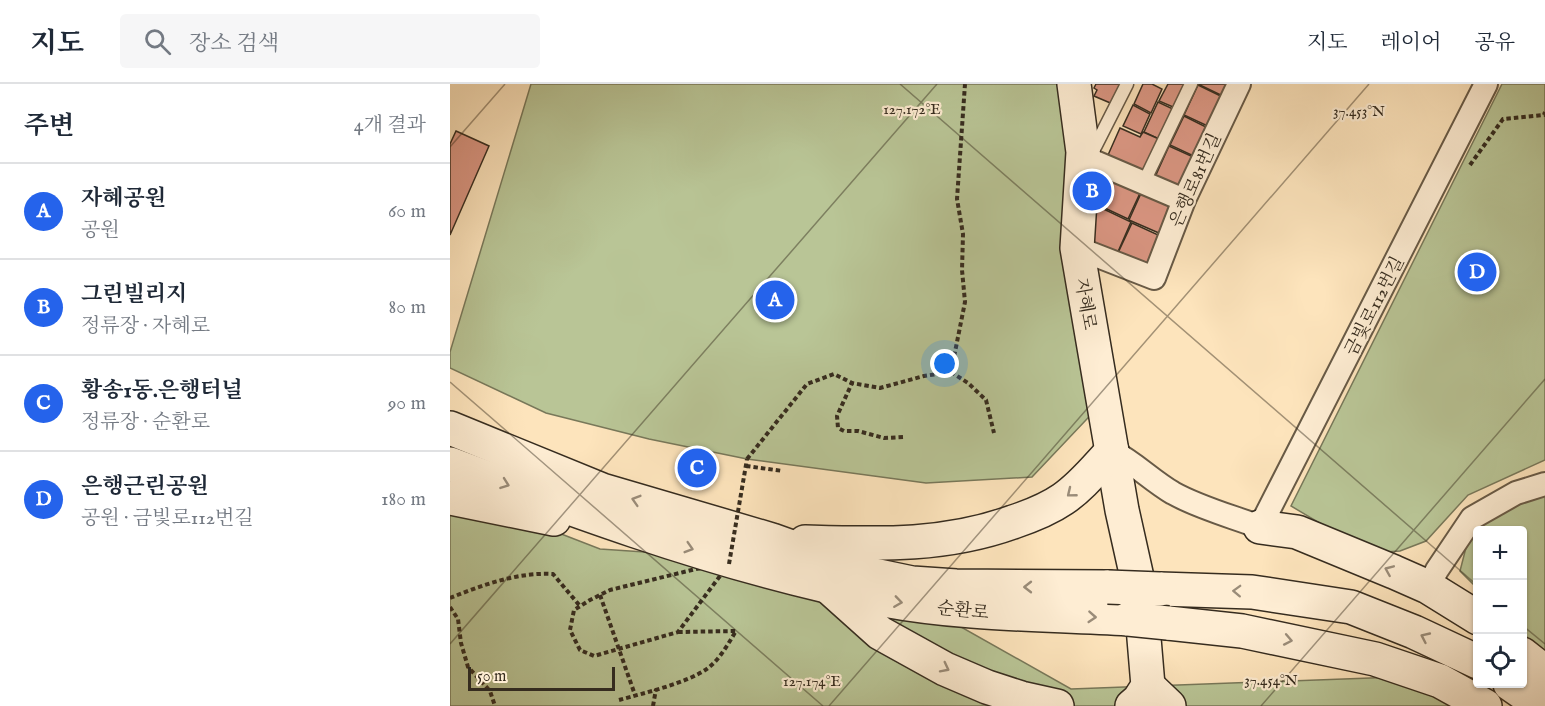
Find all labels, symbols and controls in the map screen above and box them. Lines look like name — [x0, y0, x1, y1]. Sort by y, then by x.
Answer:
search box — [120, 14, 540, 68]
icon: search — [141, 25, 174, 58]
text: 지도 — [30, 27, 84, 62]
text: 장소 검색 — [189, 30, 279, 58]
text: 지도 — [1307, 30, 1348, 57]
text: 레이어 — [1381, 30, 1441, 57]
text: 공유 — [1474, 30, 1515, 57]
text: 127.172°E — [883, 100, 941, 119]
text: 37.453°N — [1333, 102, 1385, 121]
text: 주변 — [24, 110, 74, 143]
text: 4개 결과 — [354, 113, 426, 138]
street label: 은행로81번길 — [1165, 130, 1227, 231]
pin: B — [1072, 168, 1112, 214]
text: 자혜공원 — [81, 185, 166, 213]
text: A — [37, 199, 50, 224]
text: 60 m — [388, 199, 426, 224]
text: 공원 — [81, 218, 120, 243]
pin: D — [1458, 250, 1496, 294]
street label: 금빛로112번길 — [1340, 253, 1410, 360]
street label: 자혜로 — [1069, 277, 1100, 332]
pin: A — [756, 278, 794, 322]
text: 그린빌리지 — [81, 281, 187, 309]
text: B — [37, 295, 50, 320]
text: 80 m — [389, 295, 426, 320]
text: 정류장 · 자혜로 — [81, 314, 210, 339]
your location — [930, 349, 959, 378]
text: 황송1동.은행터널 — [81, 377, 243, 405]
text: C — [36, 391, 51, 416]
text: 90 m — [388, 391, 426, 416]
text: 정류장 · 순환로 — [81, 410, 210, 435]
pin: C — [678, 446, 716, 490]
text: 은행근린공원 — [81, 473, 209, 501]
one-way arrow — [499, 477, 510, 490]
one-way arrow — [1066, 485, 1077, 496]
text: D — [35, 487, 52, 512]
text: 180 m — [381, 487, 426, 512]
one-way arrow — [631, 495, 642, 507]
text: 공원 · 금빛로112번길 — [81, 506, 254, 531]
map controls — [1473, 526, 1527, 688]
button: + — [1473, 526, 1527, 580]
one-way arrow — [683, 541, 694, 553]
one-way arrow — [1385, 566, 1396, 578]
button: − — [1473, 580, 1527, 634]
one-way arrow — [1024, 581, 1033, 593]
one-way arrow — [1232, 585, 1241, 598]
one-way arrow — [893, 596, 903, 608]
street label: 순환로 — [936, 597, 990, 626]
one-way arrow — [1088, 610, 1097, 623]
one-way arrow — [1420, 632, 1431, 644]
one-way arrow — [1283, 633, 1293, 646]
button: locate — [1473, 634, 1527, 688]
one-way arrow — [938, 660, 949, 672]
scale bar — [468, 664, 615, 692]
text: 50 m — [477, 667, 506, 687]
text: 37.454°N — [1244, 671, 1298, 690]
text: 127.174°E — [783, 672, 841, 691]

